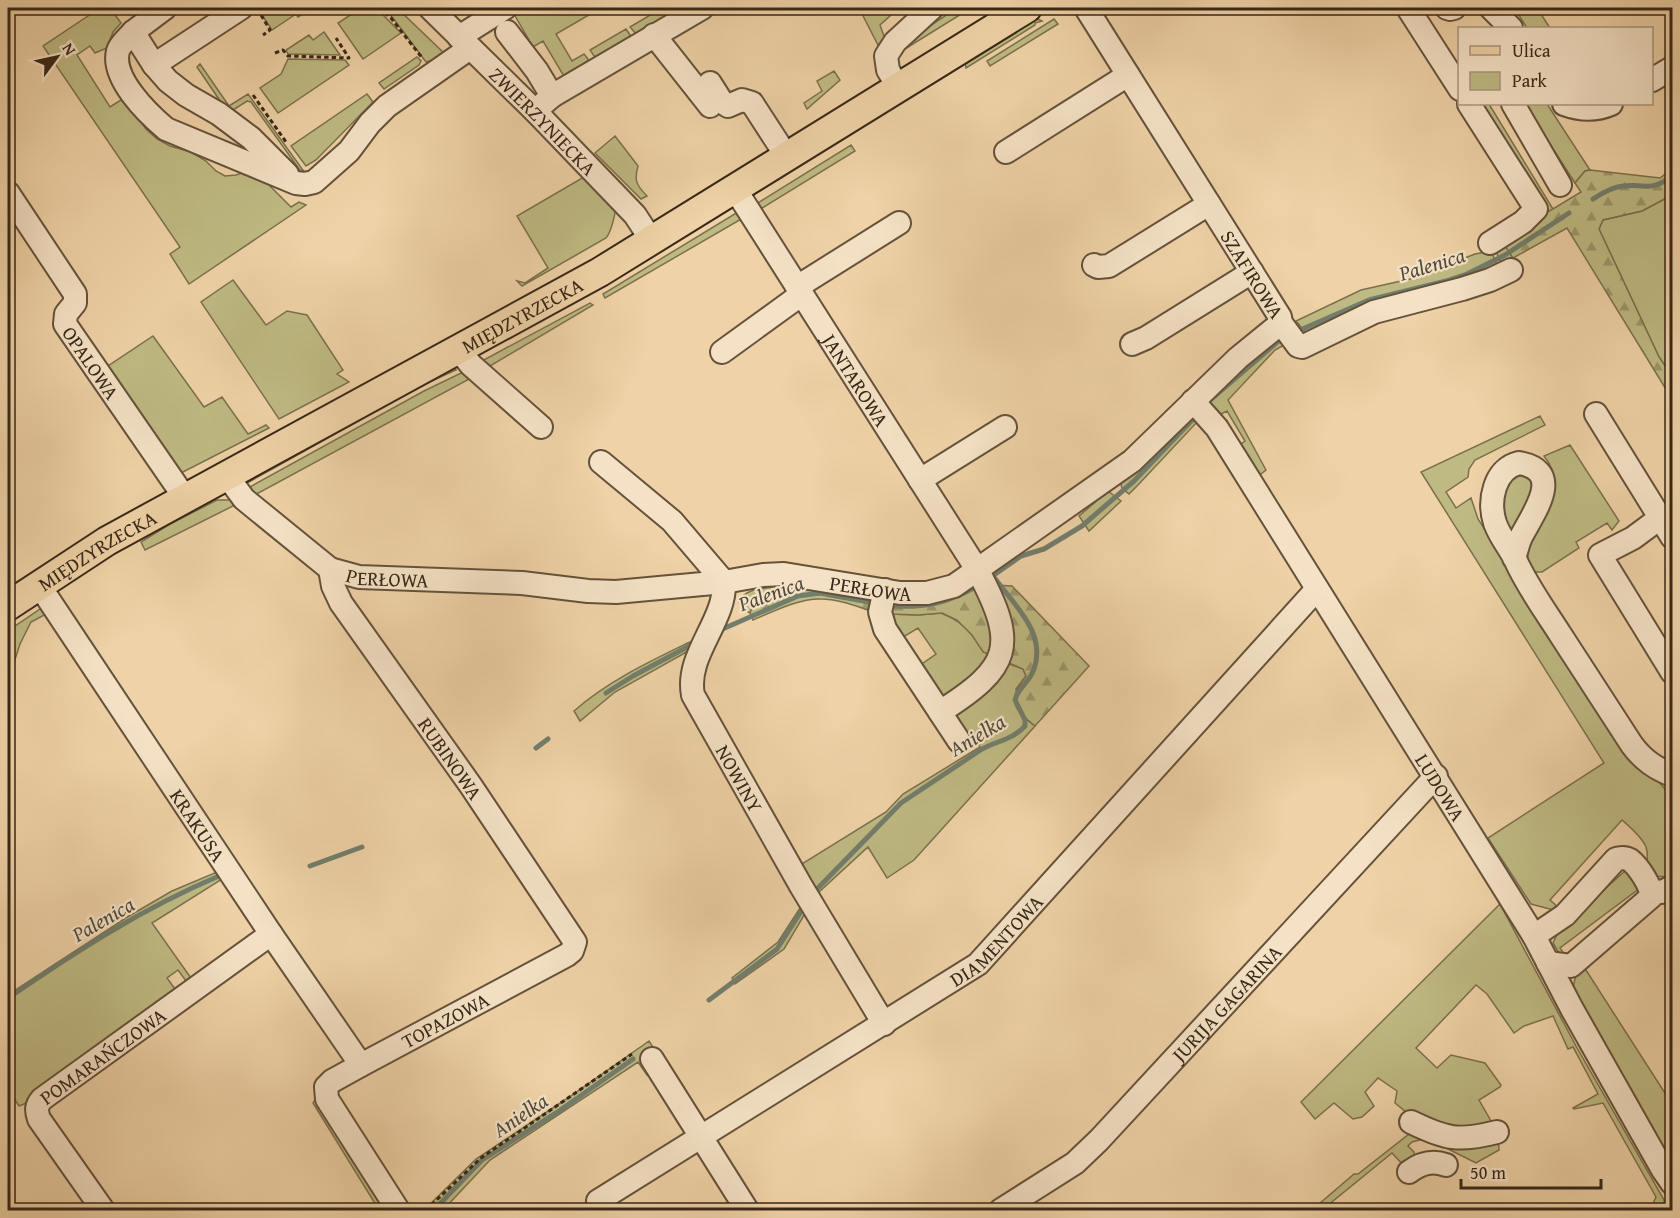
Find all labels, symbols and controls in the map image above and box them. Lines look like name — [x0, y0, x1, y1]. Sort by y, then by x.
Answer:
north arrow — [27, 27, 87, 87]
legend — [1458, 27, 1653, 105]
text: Ulica — [1512, 37, 1551, 64]
text: N — [57, 38, 83, 60]
street label: ZWIERZYNIECKA — [483, 60, 604, 182]
text: Park — [1512, 67, 1548, 94]
street label: SZAFIROWA — [1214, 224, 1292, 324]
water label: Palenica — [1394, 239, 1469, 289]
street label: MIĘDZYRZECKA — [456, 270, 588, 360]
street label: OPALOWA — [56, 320, 127, 405]
street label: JANTAROWA — [814, 325, 897, 432]
street label: MIĘDZYRZECKA — [32, 502, 161, 597]
street label: PERŁOWA — [343, 560, 429, 594]
water label: Palenica — [733, 567, 808, 619]
street label: PERŁOWA — [828, 567, 911, 608]
water label: Anielka — [942, 706, 1011, 764]
street label: RUBINOWA — [412, 711, 490, 805]
street label: NOWINY — [709, 739, 771, 817]
street label: LUDOWA — [1409, 747, 1473, 826]
street label: KRAKUSA — [164, 782, 233, 867]
street label: DIAMENTOWA — [944, 888, 1049, 993]
water label: Palenica — [65, 889, 140, 950]
street label: JURIJA GAGARINA — [1162, 938, 1288, 1070]
street label: TOPAZOWA — [396, 985, 494, 1055]
street label: POMARAŃCZOWA — [33, 1000, 171, 1111]
water label: Anielka — [485, 1085, 554, 1145]
scale bar — [1461, 1152, 1600, 1190]
text: 50 m — [1470, 1159, 1506, 1186]

